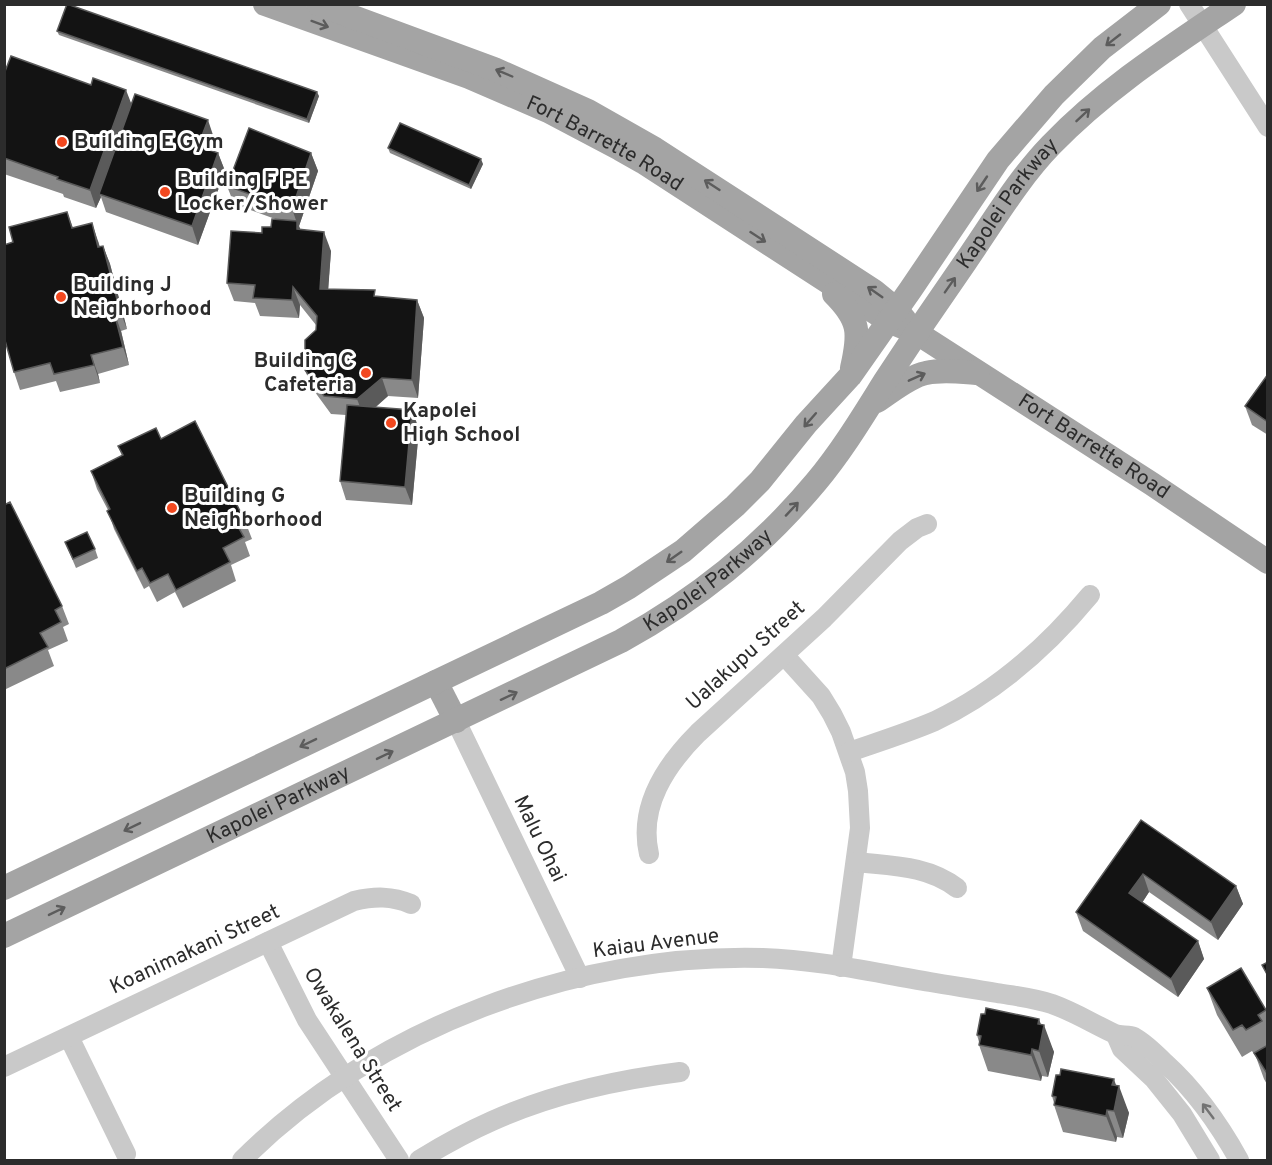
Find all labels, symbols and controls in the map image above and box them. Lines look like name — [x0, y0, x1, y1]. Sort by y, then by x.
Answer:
one-way arrow — [311, 20, 329, 31]
one-way arrow — [1105, 33, 1121, 46]
one-way arrow — [495, 66, 513, 78]
street label: Fort Barrette Road — [522, 90, 688, 198]
one-way arrow — [1075, 108, 1090, 122]
place label: Building E Gym — [74, 129, 224, 156]
street label: Kapolei Parkway — [951, 132, 1064, 275]
marker: Building E Gym — [55, 135, 69, 149]
place label: Building F PE Locker/Shower — [177, 167, 328, 218]
one-way arrow — [976, 175, 988, 192]
one-way arrow — [704, 179, 721, 191]
marker: Building F PE Locker/Shower — [158, 185, 172, 199]
one-way arrow — [750, 231, 766, 243]
place label: Building J Neighborhood — [73, 272, 212, 323]
one-way arrow — [944, 277, 956, 293]
one-way arrow — [867, 286, 883, 298]
marker: Building J Neighborhood — [54, 290, 68, 304]
place label: Building C Cafeteria — [254, 348, 354, 399]
marker: Building C Cafeteria — [359, 366, 373, 380]
one-way arrow — [908, 371, 926, 382]
street label: Fort Barrette Road — [1013, 388, 1175, 506]
place label: Kapolei High School — [403, 398, 520, 449]
one-way arrow — [803, 412, 817, 427]
marker: Kapolei High School — [384, 416, 398, 430]
place label: Building G Neighborhood — [184, 483, 323, 534]
marker: Building G Neighborhood — [165, 501, 179, 515]
one-way arrow — [785, 502, 799, 517]
street label: Kapolei Parkway — [638, 523, 778, 639]
one-way arrow — [666, 551, 682, 563]
street label: Ualakupu Street — [681, 595, 811, 717]
one-way arrow — [499, 689, 517, 701]
one-way arrow — [299, 738, 317, 750]
one-way arrow — [375, 748, 393, 760]
street label: Kapolei Parkway — [202, 759, 354, 851]
street label: Malu Ohai — [506, 791, 572, 887]
one-way arrow — [123, 822, 141, 834]
street label: Koanimakani Street — [106, 899, 284, 1001]
one-way arrow — [48, 905, 66, 916]
street label: Kaiau Avenue — [591, 923, 721, 965]
street label: Owakalena Street — [297, 963, 407, 1117]
one-way arrow — [1202, 1103, 1215, 1119]

